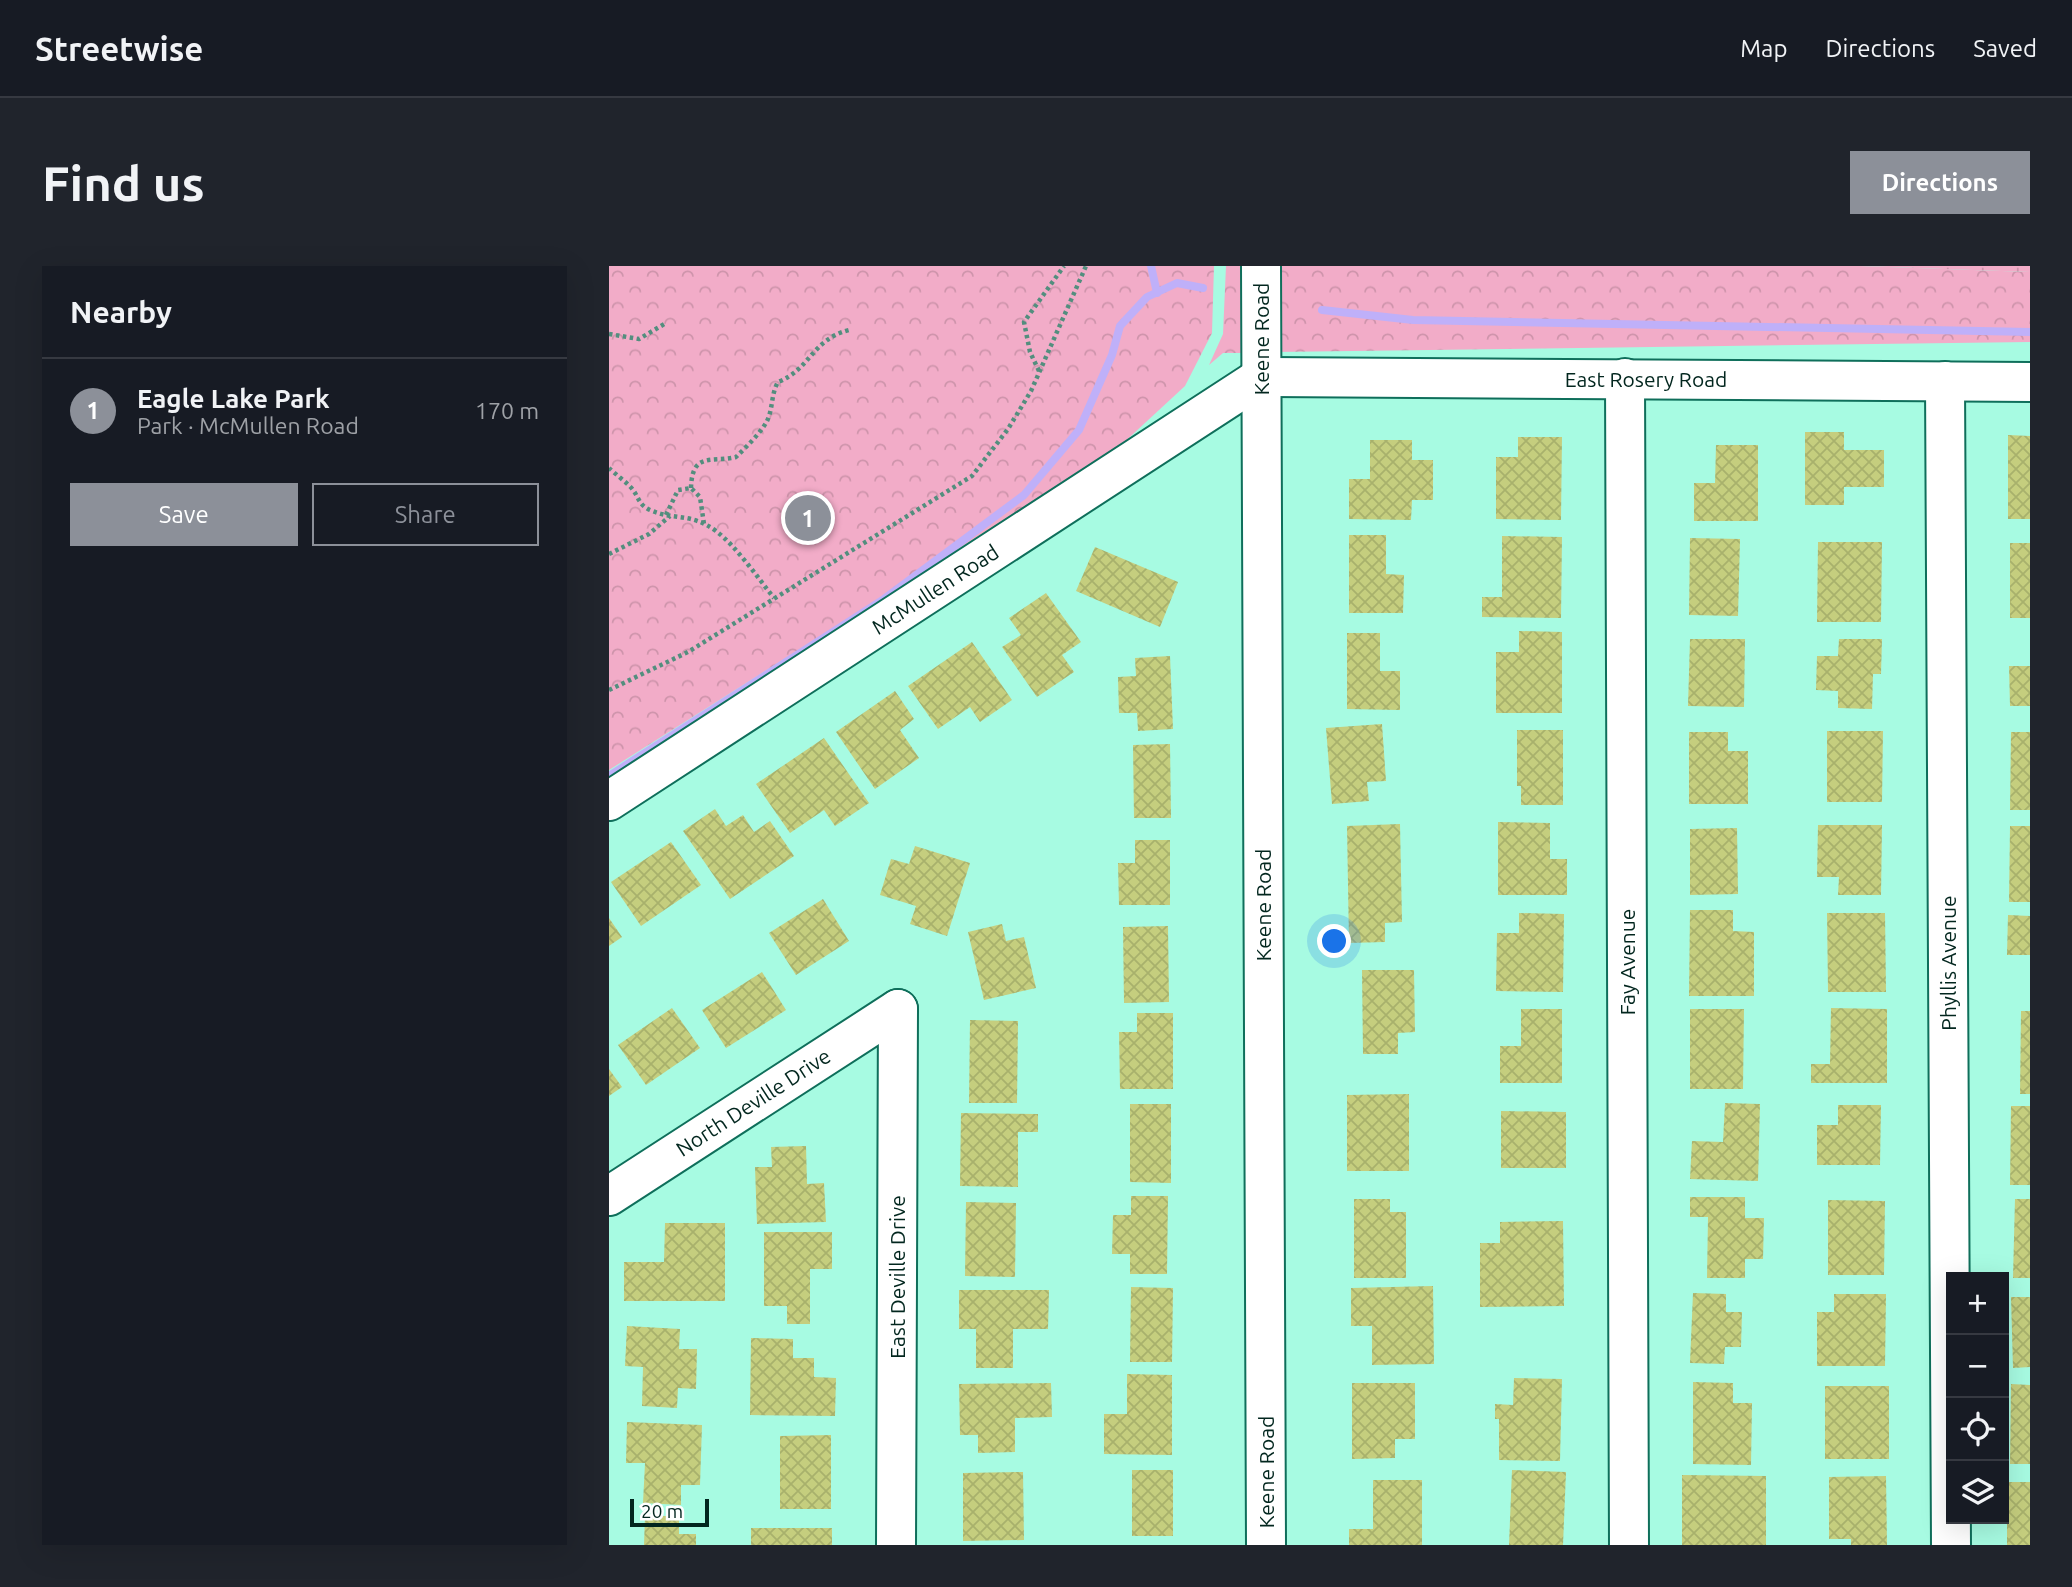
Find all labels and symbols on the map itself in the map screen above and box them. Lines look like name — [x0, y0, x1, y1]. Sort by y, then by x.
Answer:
street label: Keene Road — [1249, 283, 1273, 395]
street label: East Rosery Road — [1565, 367, 1727, 391]
pin: 1 — [785, 492, 831, 544]
street label: McMullen Road — [867, 539, 1003, 639]
street label: Keene Road — [1251, 849, 1275, 961]
street label: Phyllis Avenue — [1936, 895, 1960, 1031]
street label: Fay Avenue — [1615, 909, 1639, 1015]
your location — [1317, 924, 1351, 958]
street label: North Deville Drive — [671, 1043, 835, 1161]
street label: East Deville Drive — [885, 1195, 909, 1359]
street label: Keene Road — [1254, 1416, 1278, 1528]
scale bar — [630, 1496, 709, 1528]

